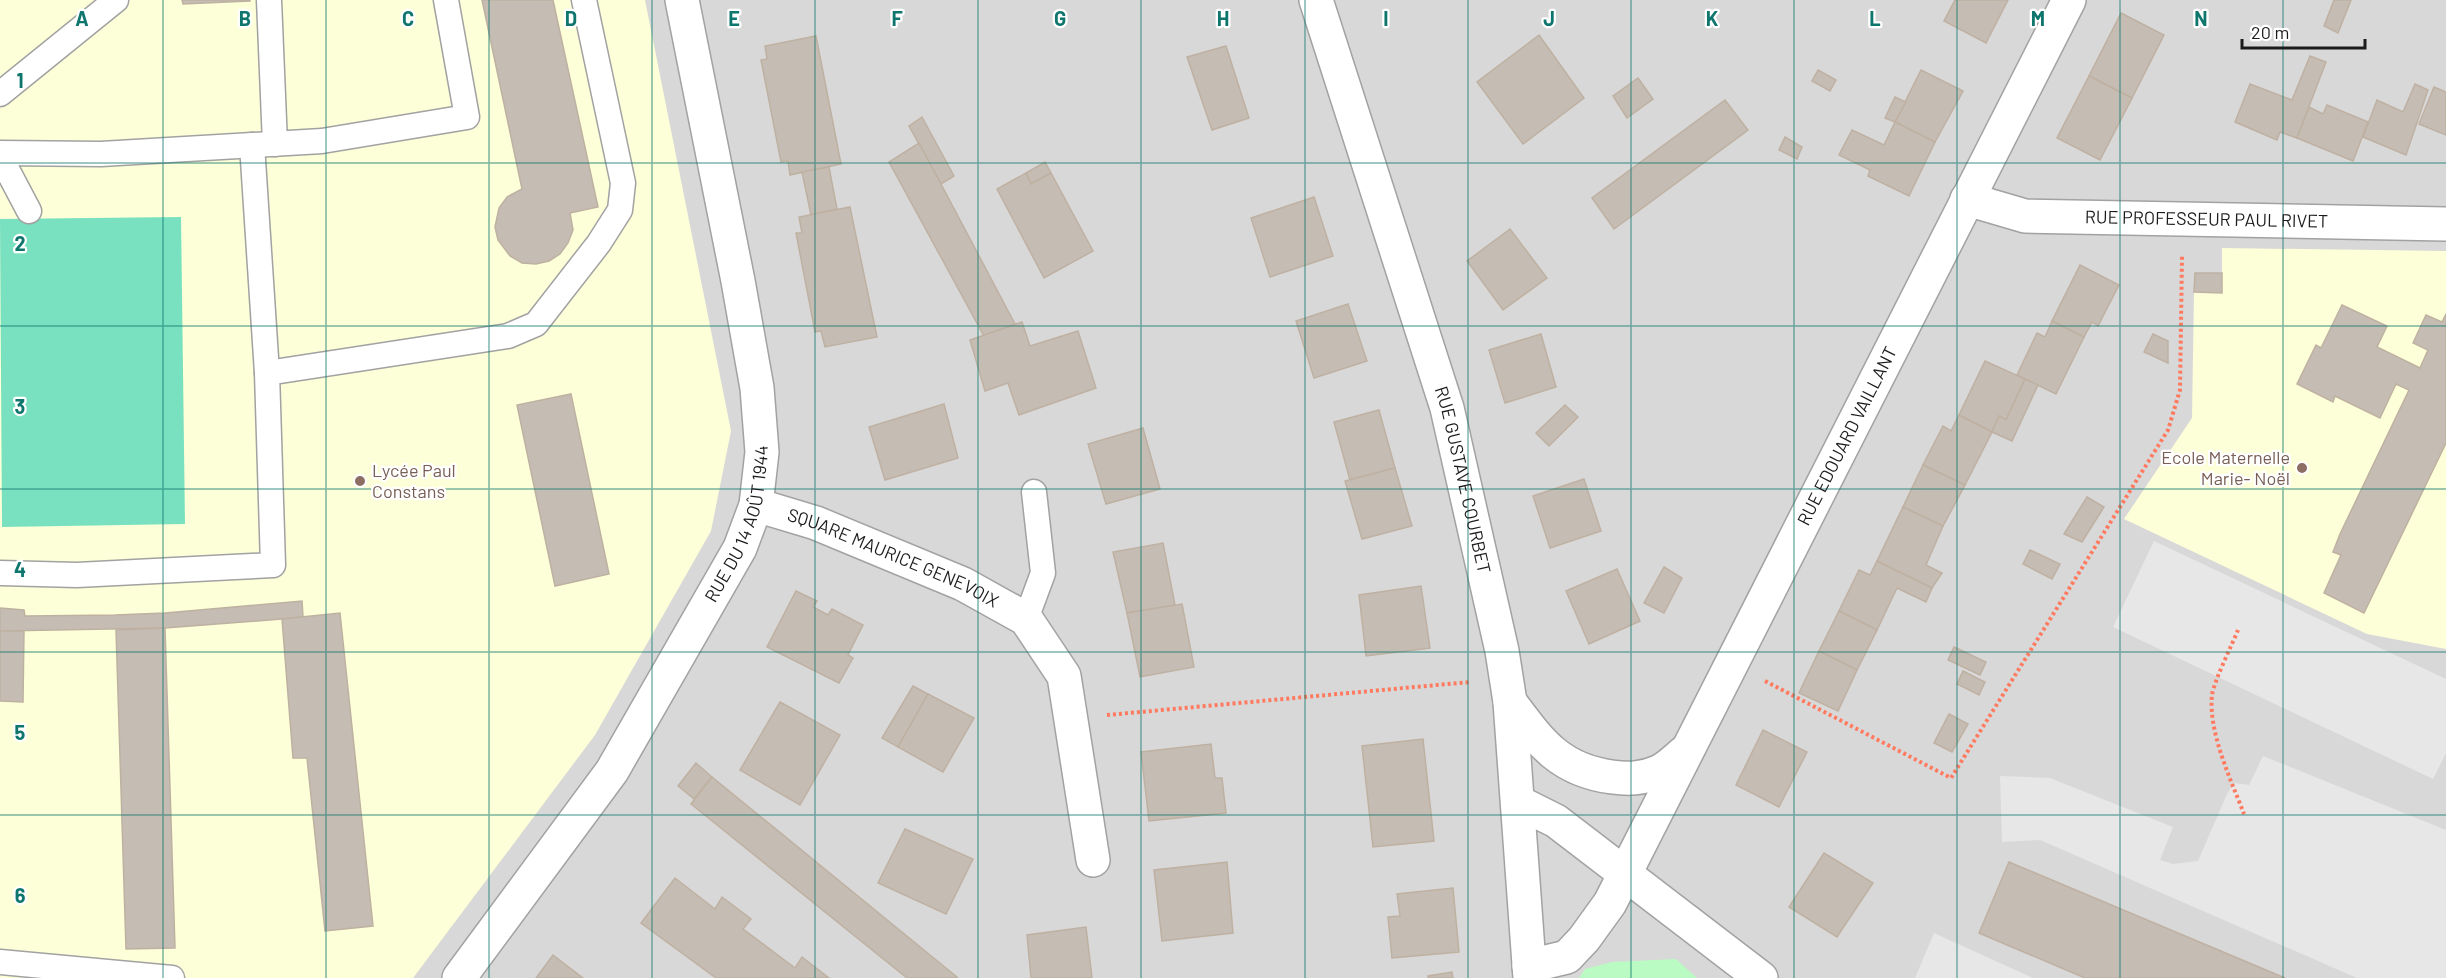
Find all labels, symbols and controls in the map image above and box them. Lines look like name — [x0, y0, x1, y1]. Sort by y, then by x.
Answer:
text: A — [75, 6, 89, 30]
text: B — [239, 6, 251, 30]
text: C — [402, 6, 414, 30]
text: D — [565, 6, 577, 30]
text: E — [728, 6, 740, 30]
text: F — [891, 6, 903, 30]
text: G — [1054, 6, 1066, 30]
text: H — [1217, 6, 1229, 30]
text: I — [1383, 6, 1389, 30]
text: J — [1543, 6, 1555, 30]
text: K — [1706, 6, 1719, 30]
text: L — [1869, 6, 1881, 30]
text: M — [2031, 6, 2045, 30]
text: N — [2194, 6, 2208, 30]
scale bar — [2242, 12, 2365, 50]
text: 20 m — [2251, 21, 2289, 43]
text: 1 — [16, 68, 24, 92]
street label: RUE PROFESSEUR PAUL RIVET — [2085, 205, 2328, 232]
text: 2 — [14, 231, 26, 255]
street label: RUE EDOUARD VAILLANT — [1792, 342, 1901, 529]
street label: RUE GUSTAVE COURBET — [1431, 383, 1496, 575]
text: 3 — [15, 394, 25, 418]
street label: RUE DU 14 AOÛT 1944 — [699, 445, 772, 606]
place label: Ecole Maternelle Marie- Noël — [2161, 446, 2290, 489]
place label: Lycée Paul Constans — [372, 459, 456, 502]
marker: Ecole Maternelle Marie- Noël — [2295, 461, 2309, 475]
marker: Lycée Paul Constans — [353, 474, 367, 488]
street label: SQUARE MAURICE GENEVOIX — [785, 503, 1003, 612]
text: 4 — [14, 557, 26, 581]
text: 5 — [15, 720, 26, 744]
text: 6 — [15, 883, 26, 907]

